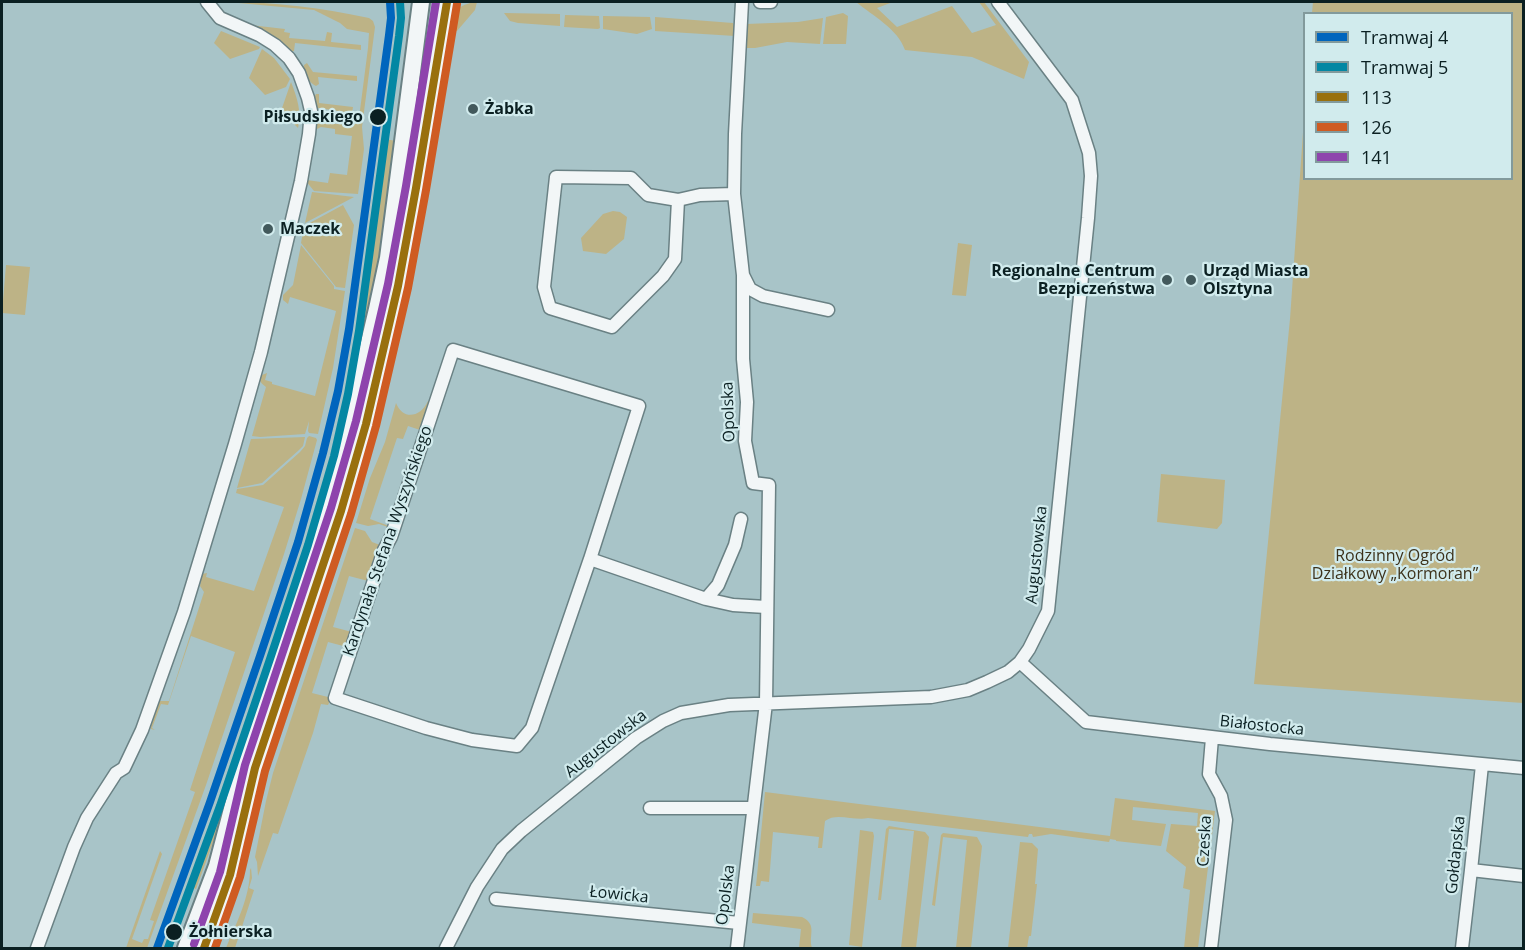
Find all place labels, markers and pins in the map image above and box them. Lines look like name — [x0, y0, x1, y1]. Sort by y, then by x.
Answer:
place label: Żabka — [485, 99, 534, 119]
marker: Żabka — [466, 102, 480, 116]
place label: Piłsudskiego — [263, 107, 363, 127]
marker: Piłsudskiego — [368, 107, 388, 127]
place label: Maczek — [280, 219, 340, 239]
marker: Maczek — [261, 222, 275, 236]
place label: Regionalne Centrum Bezpiczeństwa — [991, 261, 1155, 299]
place label: Urząd Miasta Olsztyna — [1203, 261, 1308, 299]
marker: Regionalne Centrum Bezpiczeństwa — [1160, 273, 1174, 287]
marker: Urząd Miasta Olsztyna — [1184, 273, 1198, 287]
marker: Żołnierska — [164, 922, 184, 942]
place label: Żołnierska — [189, 922, 273, 942]

